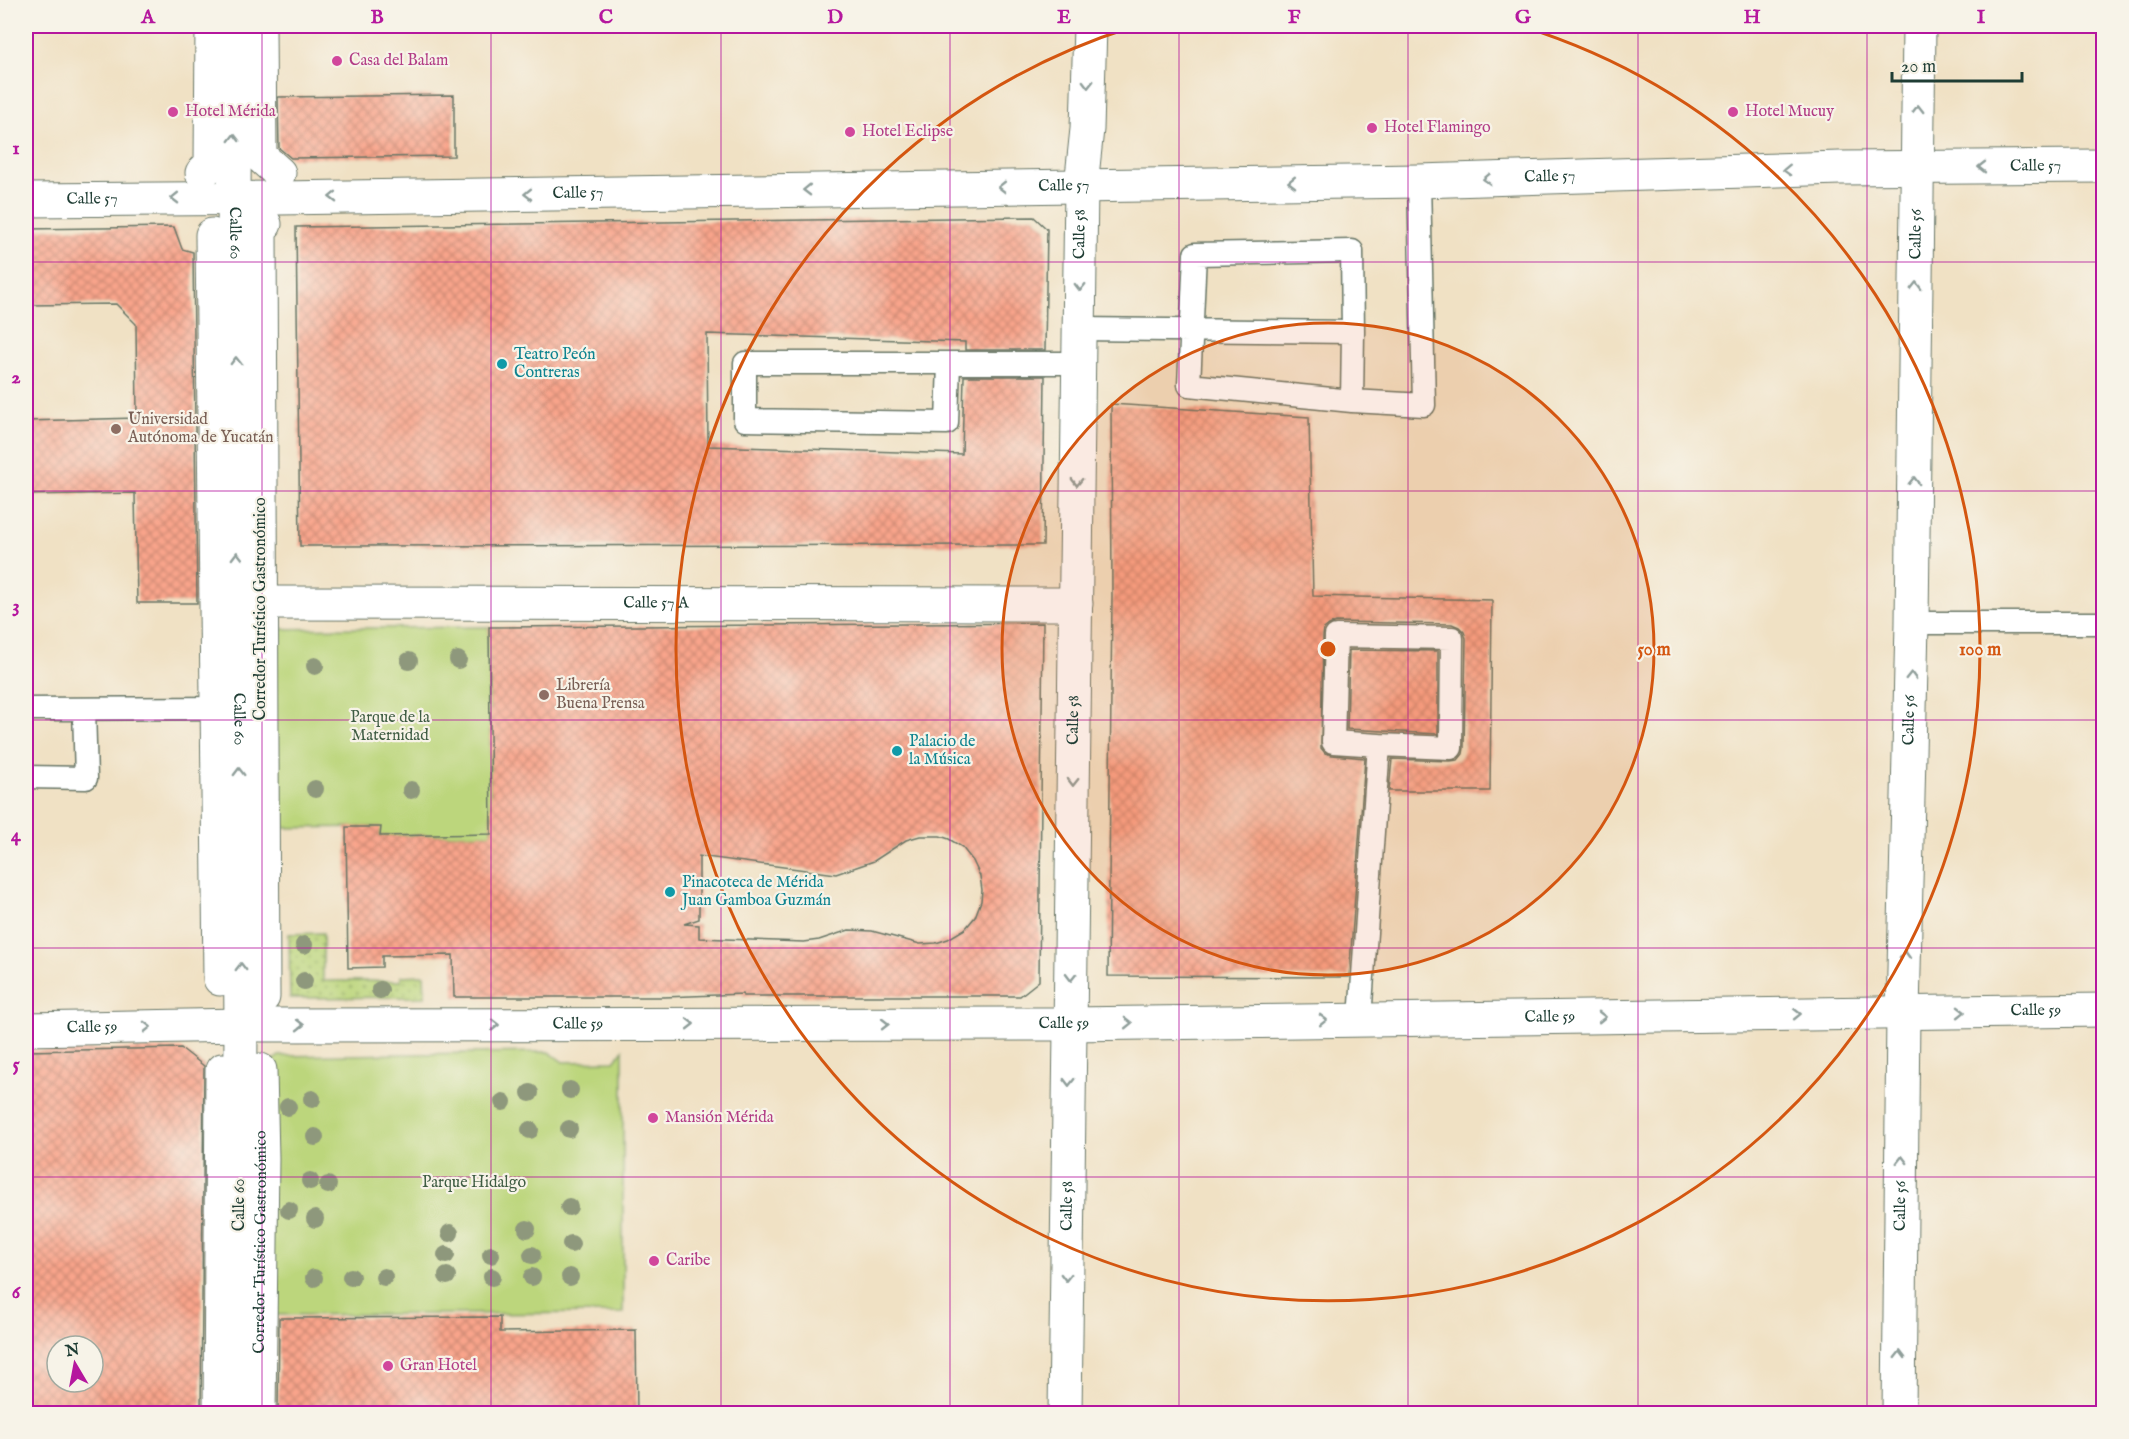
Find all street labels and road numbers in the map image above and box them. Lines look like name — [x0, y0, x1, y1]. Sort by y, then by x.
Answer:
street label: Calle 57 — [2010, 156, 2061, 177]
street label: Calle 57 — [1524, 166, 1576, 188]
street label: Calle 57 — [1038, 176, 1090, 197]
street label: Calle 57 — [552, 183, 604, 204]
street label: Calle 57 — [66, 189, 118, 210]
street label: Calle 60 — [224, 207, 245, 259]
street label: Calle 58 — [1070, 209, 1091, 259]
street label: Calle 56 — [1906, 209, 1927, 259]
street label: Corredor Turístico Gastronómico — [251, 497, 271, 721]
street label: Calle 57 A — [623, 593, 690, 614]
street label: Calle 60 — [228, 693, 249, 745]
street label: Calle 56 — [1899, 694, 1920, 746]
street label: Calle 58 — [1064, 695, 1084, 745]
street label: Calle 59 — [2010, 1001, 2061, 1021]
street label: Calle 59 — [1524, 1007, 1575, 1028]
street label: Calle 59 — [1039, 1014, 1089, 1034]
street label: Calle 59 — [553, 1015, 603, 1035]
street label: Calle 59 — [66, 1017, 118, 1038]
street label: Corredor Turístico Gastronómico — [250, 1130, 272, 1354]
street label: Calle 60 — [230, 1179, 250, 1231]
street label: Calle 56 — [1891, 1180, 1911, 1231]
street label: Calle 58 — [1057, 1181, 1078, 1231]

